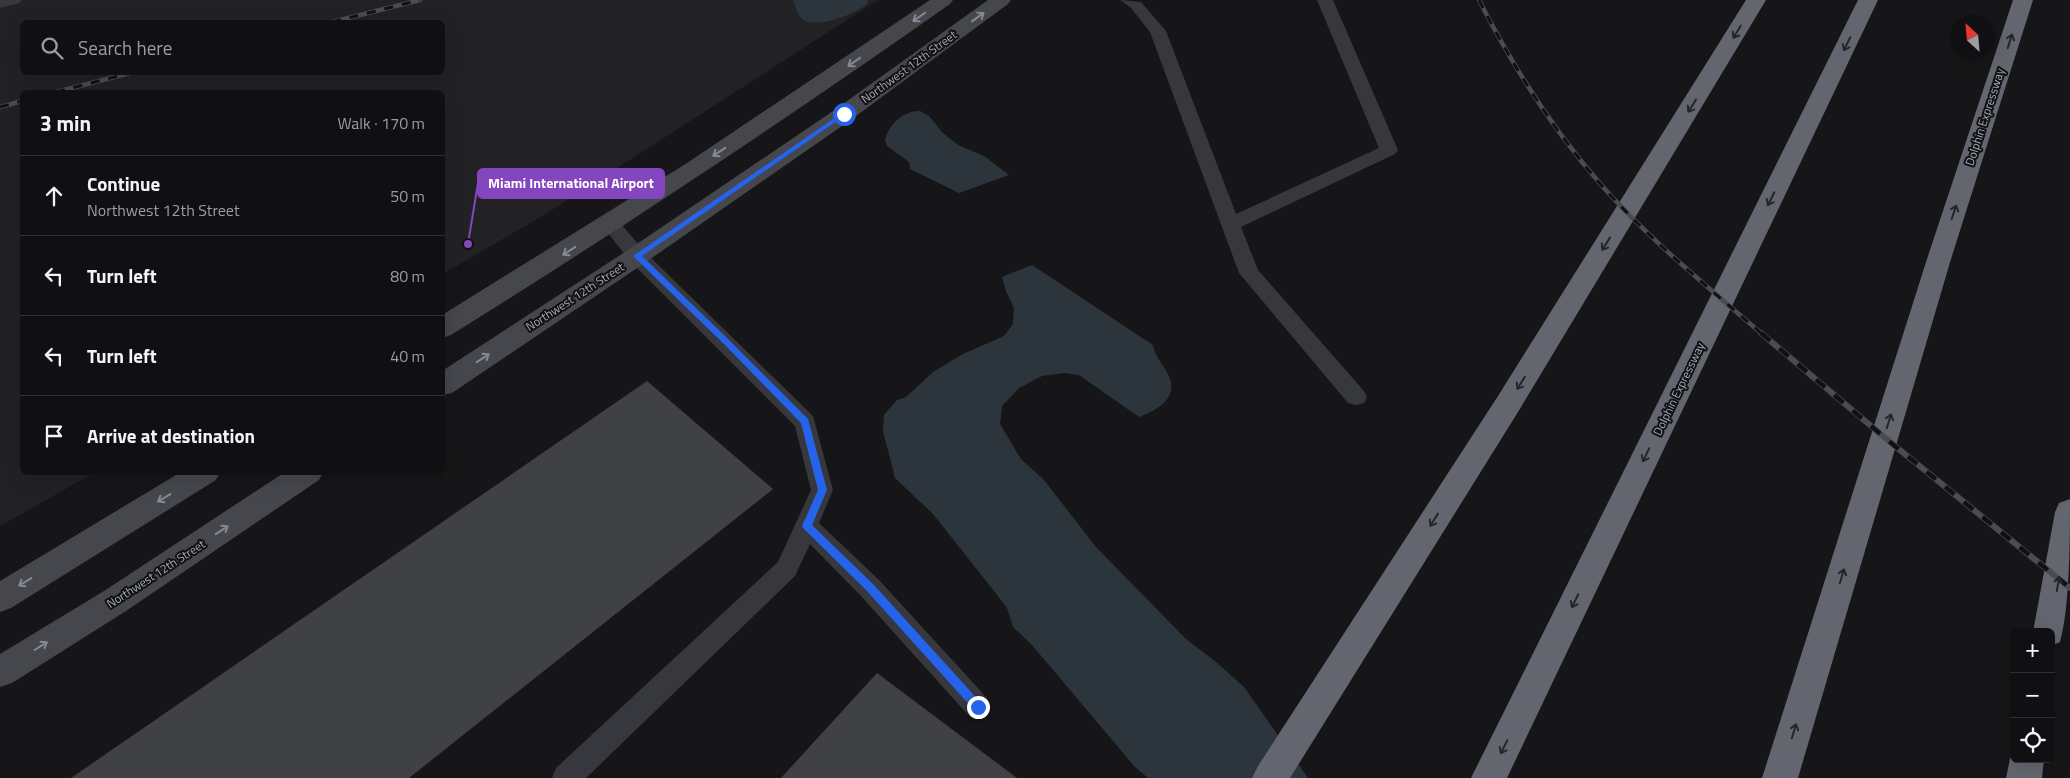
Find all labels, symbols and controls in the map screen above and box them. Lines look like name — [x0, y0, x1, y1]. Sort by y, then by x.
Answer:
one-way arrow — [912, 12, 926, 22]
one-way arrow — [971, 12, 985, 22]
north arrow — [1950, 15, 1995, 60]
search box — [20, 20, 445, 75]
street label: Northwest 12th Street — [857, 25, 961, 108]
one-way arrow — [1731, 25, 1741, 39]
text: Search here — [78, 33, 172, 62]
one-way arrow — [2005, 33, 2015, 49]
icon: search — [38, 34, 66, 62]
one-way arrow — [1841, 36, 1851, 51]
one-way arrow — [848, 57, 862, 67]
street label: Dolphin Expressway — [1960, 65, 2009, 168]
one-way arrow — [1686, 99, 1696, 113]
route start — [833, 103, 856, 126]
text: 3 min — [40, 107, 91, 139]
text: Walk · 170 m — [337, 111, 425, 135]
one-way arrow — [713, 148, 727, 158]
text: Continue — [87, 169, 160, 198]
callout: Miami International Airport — [478, 169, 664, 198]
text: Miami International Airport — [488, 172, 654, 193]
icon: ahead — [40, 182, 68, 210]
text: 50 m — [390, 184, 425, 208]
one-way arrow — [1766, 191, 1776, 206]
text: Northwest 12th Street — [87, 198, 240, 222]
one-way arrow — [1950, 205, 1959, 221]
one-way arrow — [1601, 237, 1611, 251]
one-way arrow — [563, 246, 577, 256]
street label: Northwest 12th Street — [522, 257, 629, 336]
text: Turn left — [87, 261, 157, 290]
icon: left — [40, 262, 68, 290]
text: 80 m — [390, 264, 425, 288]
street label: Dolphin Expressway — [1648, 339, 1709, 439]
text: Turn left — [87, 341, 157, 370]
icon: left — [40, 342, 68, 370]
text: 40 m — [390, 344, 425, 368]
one-way arrow — [476, 352, 490, 363]
one-way arrow — [1516, 375, 1526, 389]
one-way arrow — [1885, 413, 1895, 429]
text: Arrive at destination — [87, 421, 255, 450]
icon: arrive — [40, 422, 68, 450]
one-way arrow — [1641, 447, 1651, 462]
one-way arrow — [157, 493, 171, 503]
one-way arrow — [1429, 513, 1439, 527]
one-way arrow — [215, 525, 229, 535]
street label: Northwest 12th Street — [103, 534, 210, 613]
one-way arrow — [1837, 568, 1847, 584]
one-way arrow — [2053, 576, 2063, 592]
one-way arrow — [19, 578, 33, 588]
one-way arrow — [1570, 593, 1579, 608]
map controls — [2010, 628, 2055, 763]
button: + — [2010, 628, 2055, 673]
one-way arrow — [34, 641, 48, 651]
button: − — [2010, 673, 2055, 718]
route end — [967, 696, 990, 719]
button: locate — [2010, 718, 2055, 763]
one-way arrow — [1790, 724, 1800, 740]
one-way arrow — [1499, 739, 1508, 754]

